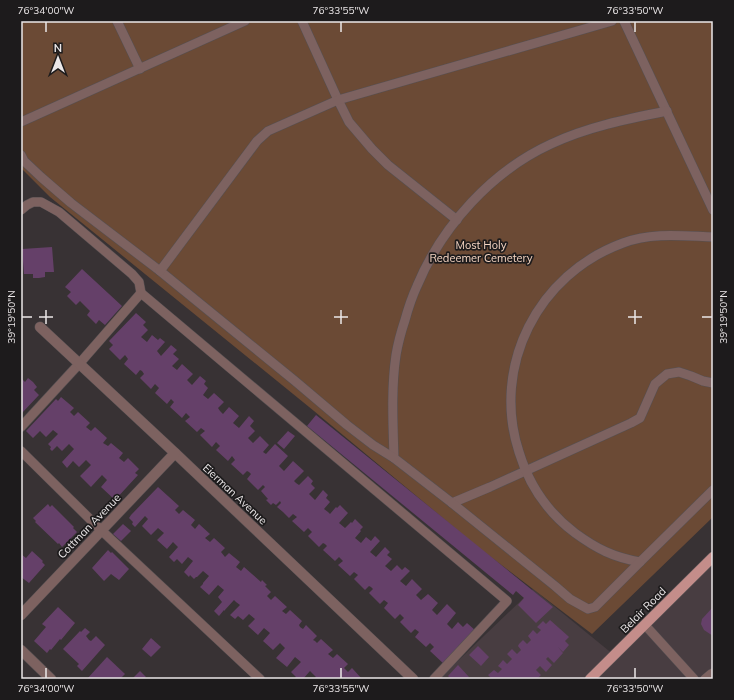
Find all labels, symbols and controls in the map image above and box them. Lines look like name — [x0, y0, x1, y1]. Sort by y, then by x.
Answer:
text: 76°34'00"W — [18, 4, 74, 17]
text: 76°33'55"W — [313, 4, 369, 17]
text: 76°33'50"W — [607, 4, 663, 17]
north arrow — [38, 38, 78, 78]
text: N — [54, 41, 62, 55]
park label: Most Holy Redeemer Cemetery — [429, 238, 533, 265]
text: 39°19'50"N — [5, 290, 18, 344]
text: 39°19'50"N — [717, 290, 730, 344]
street label: Eierman Avenue — [200, 461, 270, 527]
street label: Cottman Avenue — [55, 491, 124, 561]
street label: Belair Road — [617, 584, 669, 636]
text: 76°34'00"W — [18, 682, 74, 695]
text: 76°33'55"W — [313, 682, 369, 695]
text: 76°33'50"W — [607, 682, 663, 695]

